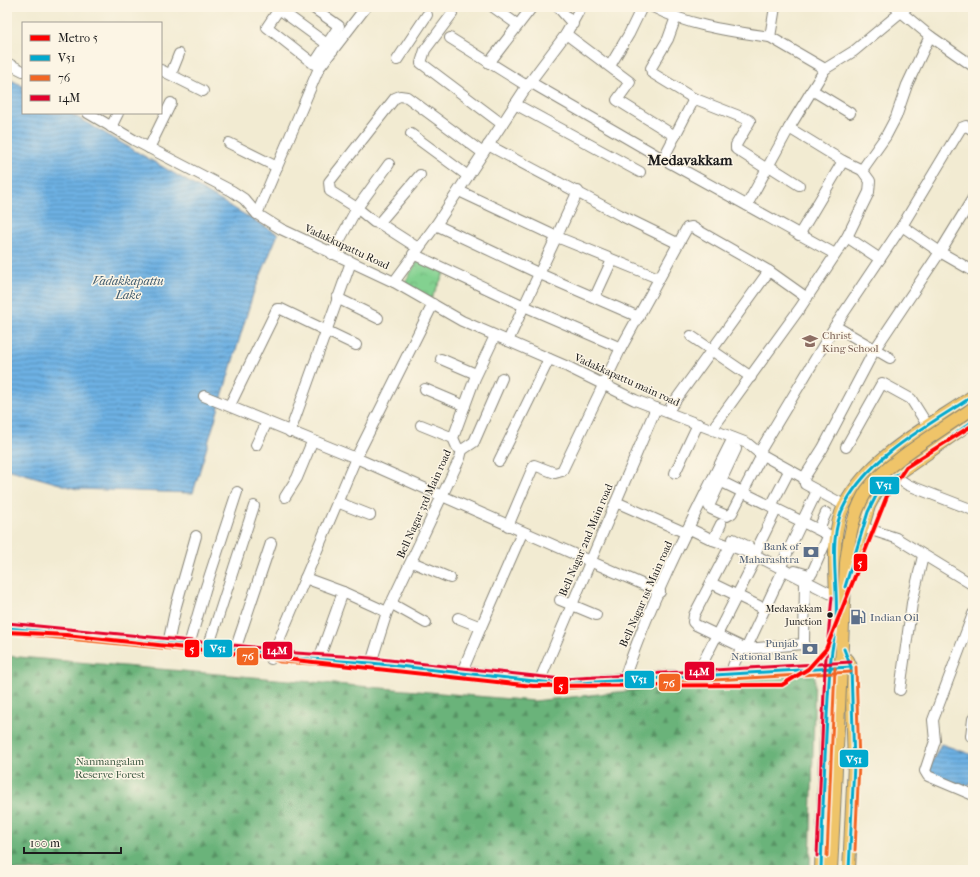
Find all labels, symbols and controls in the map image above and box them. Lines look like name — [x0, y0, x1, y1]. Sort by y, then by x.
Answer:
legend — [22, 22, 162, 114]
text: Metro 5 — [58, 31, 98, 45]
text: V51 — [57, 51, 75, 65]
text: 76 — [58, 71, 71, 85]
text: 14M — [58, 91, 80, 105]
district label: Medavakkam — [647, 151, 733, 169]
street label: Vadakkupattu Road — [302, 221, 392, 273]
water label: Vadakkapattu Lake — [92, 274, 164, 302]
place label: Christ King School — [822, 329, 879, 355]
school or university icon: Christ King School — [801, 332, 819, 350]
street label: Vadakkapattu main road — [571, 350, 683, 410]
street label: Bell Nagar 3rd Main road — [394, 447, 454, 561]
line badge: V51 — [869, 476, 900, 495]
text: V51 — [875, 479, 892, 492]
street label: Bell Nagar 2nd Main road — [556, 481, 616, 598]
street label: Bell Nagar 1st Main road — [617, 538, 676, 649]
place label: Bank of Maharashtra — [739, 540, 801, 566]
bank icon: Bank of Maharashtra — [802, 543, 820, 561]
line badge: 5 — [853, 553, 868, 572]
text: 5 — [858, 557, 863, 570]
place label: Medavakkam Junction — [765, 603, 823, 628]
fuel station icon: Indian Oil — [849, 608, 867, 626]
marker: Medavakkam Junction — [825, 610, 835, 620]
place label: Indian Oil — [870, 611, 919, 624]
place label: Punjab National Bank — [731, 637, 798, 663]
line badge: 5 — [184, 639, 200, 658]
line badge: V51 — [203, 639, 233, 658]
bank icon: Punjab National Bank — [801, 640, 819, 658]
line badge: 14M — [262, 641, 293, 660]
text: V51 — [209, 642, 226, 655]
text: 5 — [190, 643, 195, 656]
text: 14M — [267, 644, 287, 657]
line badge: 76 — [236, 647, 259, 666]
text: 76 — [241, 650, 255, 663]
line badge: 14M — [684, 661, 715, 681]
text: 14M — [689, 665, 709, 678]
line badge: V51 — [624, 670, 655, 689]
text: V51 — [630, 673, 647, 686]
line badge: 76 — [658, 673, 681, 692]
line badge: 5 — [553, 676, 569, 695]
text: 76 — [662, 677, 676, 690]
text: 5 — [559, 680, 564, 693]
line badge: V51 — [839, 749, 869, 768]
text: V51 — [845, 753, 862, 766]
park label: Nanmangalam Reserve Forest — [75, 755, 145, 781]
scale bar — [24, 829, 121, 855]
text: 100 m — [30, 836, 60, 850]

